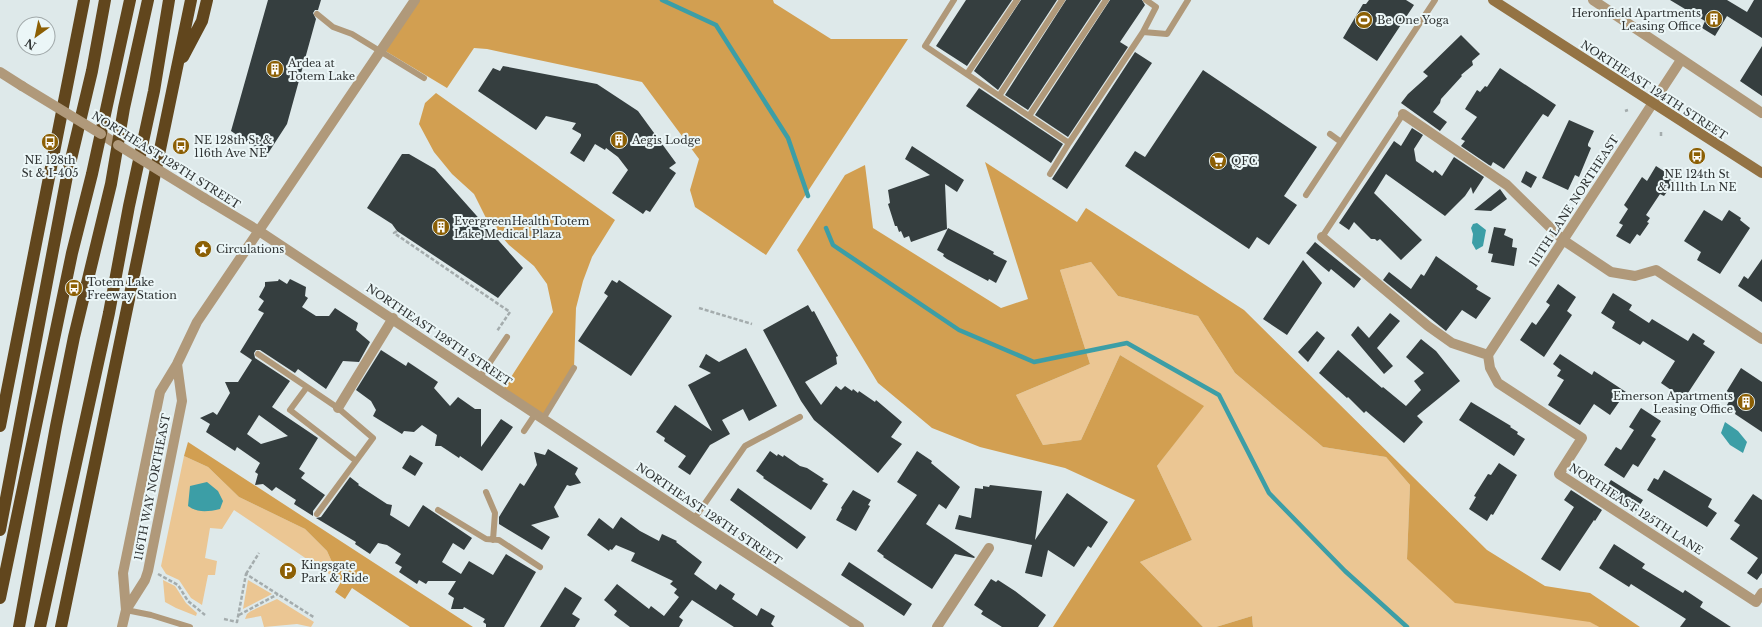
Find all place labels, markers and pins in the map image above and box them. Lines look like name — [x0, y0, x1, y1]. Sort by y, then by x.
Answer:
place label: Heronfield Apartments Leasing Office — [1571, 6, 1701, 33]
building icon: Heronfield Apartments Leasing Office — [1704, 9, 1724, 29]
sports icon: Be One Yoga — [1354, 10, 1374, 30]
place label: Be One Yoga — [1377, 13, 1450, 27]
place label: Ardea at Totem Lake — [287, 56, 355, 83]
building icon: Ardea at Totem Lake — [265, 59, 285, 79]
building icon: Aegis Lodge — [609, 130, 629, 150]
bus stop icon: NE 128th St & I-405 — [40, 132, 60, 152]
place label: NE 128th St & 116th Ave NE — [194, 133, 273, 160]
place label: Aegis Lodge — [631, 133, 701, 147]
bus stop icon: NE 128th St & 116th Ave NE — [171, 136, 191, 156]
bus stop icon: NE 124th St & 111th Ln NE — [1687, 146, 1707, 166]
supermarket icon: QFC — [1208, 151, 1228, 171]
place label: NE 128th St & I-405 — [21, 153, 79, 180]
place label: QFC — [1231, 154, 1258, 168]
place label: NE 124th St & 111th Ln NE — [1657, 167, 1737, 194]
place label: EvergreenHealth Totem Lake Medical Plaza — [454, 214, 589, 241]
building icon: EvergreenHealth Totem Lake Medical Plaza — [431, 217, 451, 237]
place icon: Circulations — [193, 239, 213, 259]
place label: Circulations — [216, 242, 284, 256]
place label: Totem Lake Freeway Station — [87, 275, 177, 302]
bus stop icon: Totem Lake Freeway Station — [64, 278, 84, 298]
place label: Emerson Apartments Leasing Office — [1613, 389, 1733, 416]
building icon: Emerson Apartments Leasing Office — [1736, 392, 1756, 412]
place label: Kingsgate Park & Ride — [301, 558, 369, 585]
parking icon: Kingsgate Park & Ride — [278, 561, 298, 581]

